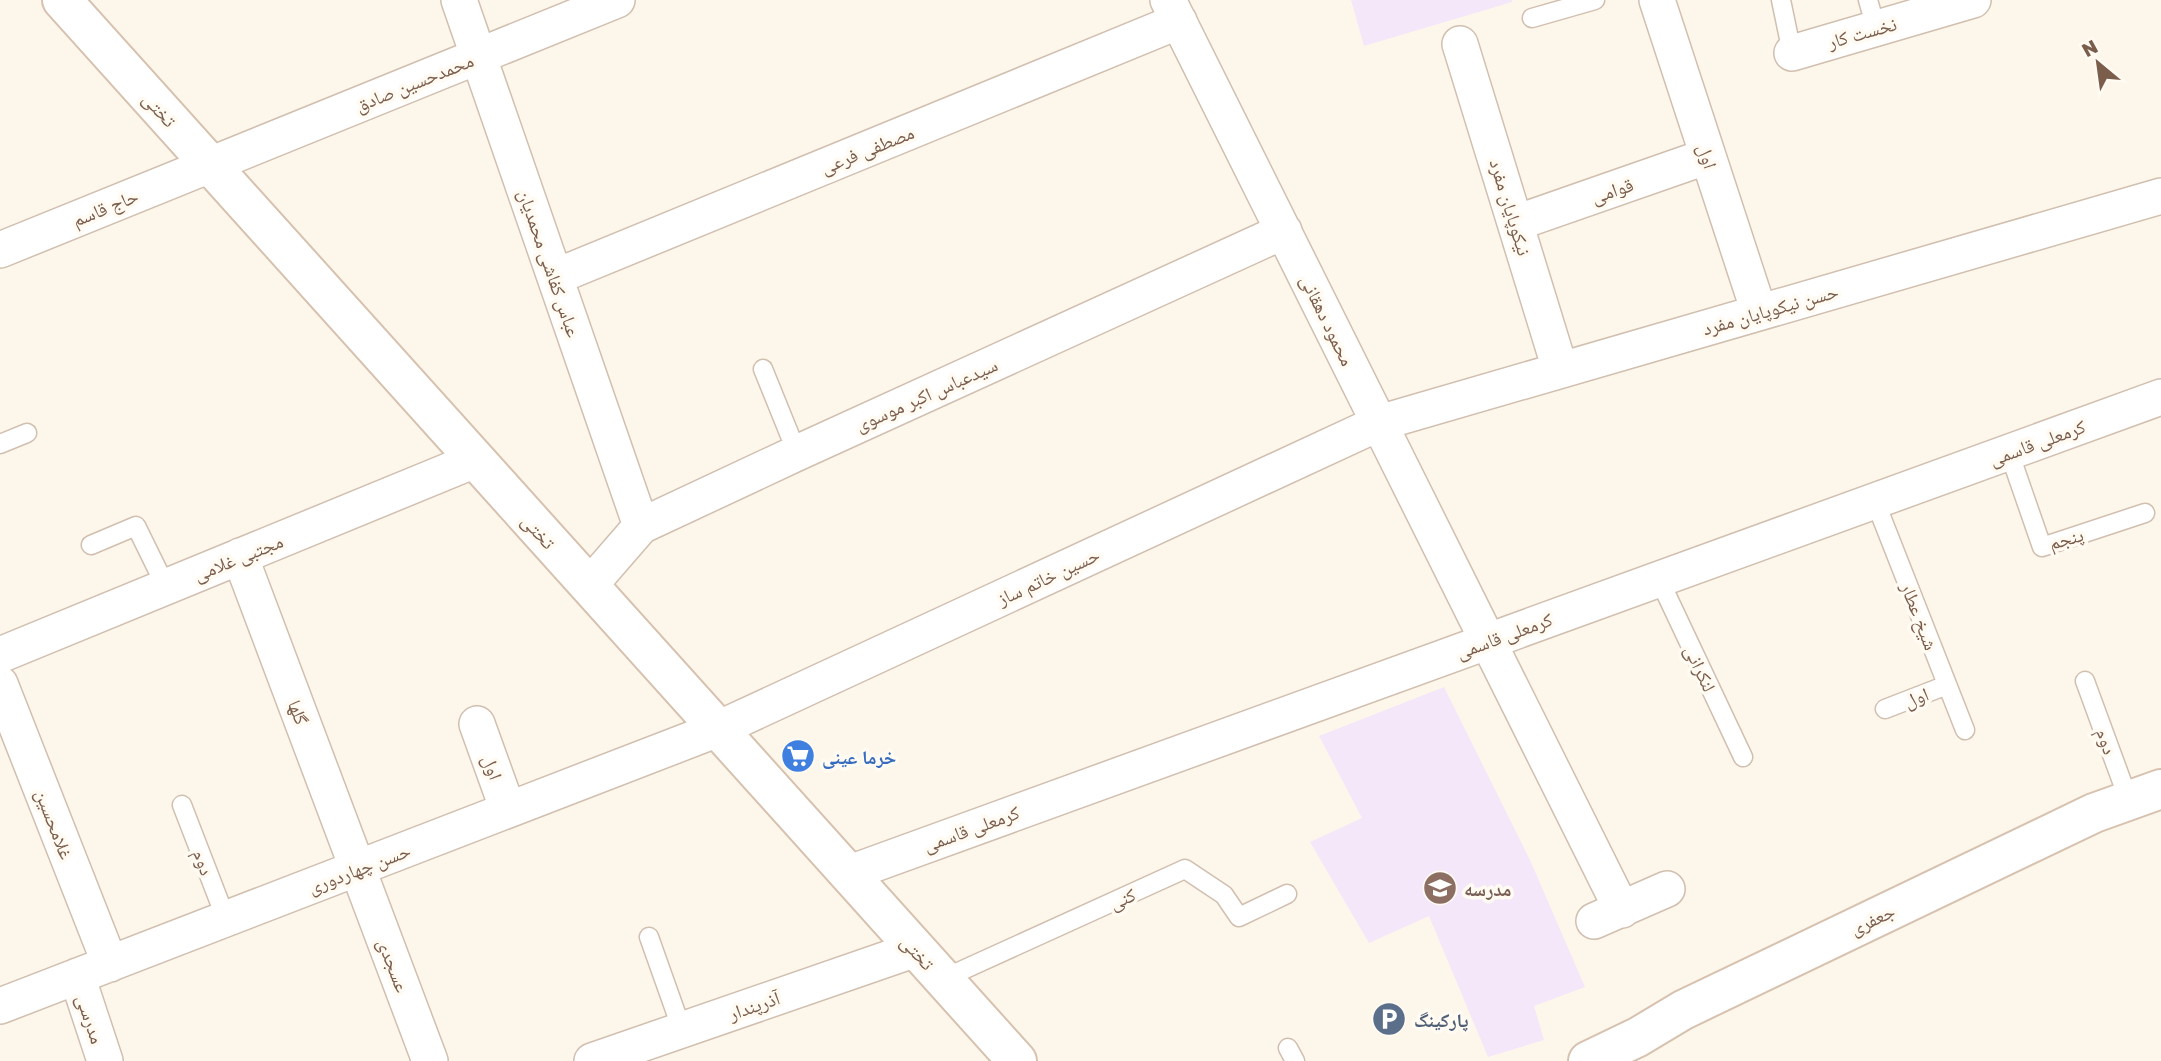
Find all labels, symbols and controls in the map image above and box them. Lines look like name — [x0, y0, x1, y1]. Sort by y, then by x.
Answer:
street label: نخست کار — [1824, 11, 1899, 54]
north arrow — [2063, 28, 2133, 98]
text: N — [2078, 34, 2101, 61]
street label: محمدحسین صادق — [352, 48, 477, 117]
street label: تختی — [138, 87, 182, 132]
street label: مصطفی فرعی — [817, 120, 918, 179]
street label: اول — [1692, 141, 1723, 172]
street label: نیکوپایان مفرد — [1484, 156, 1537, 258]
street label: قوامی — [1588, 172, 1636, 209]
street label: حاج قاسم — [69, 183, 142, 232]
street label: عباس کفاشی محمدیان — [513, 186, 586, 341]
street label: محمود دهقانی — [1295, 271, 1360, 370]
street label: حسن نیکوپایان مفرد — [1699, 279, 1841, 341]
street label: سیدعباس اکبر موسوی — [851, 352, 1001, 437]
street label: کرمعلی قاسمی — [1986, 414, 2089, 471]
street label: تختی — [517, 509, 561, 554]
street label: پنجم — [2046, 522, 2086, 556]
street label: مجتبی غلامی — [190, 529, 286, 586]
street label: حسین خاتم ساز — [992, 542, 1104, 612]
street label: شیخ عطار — [1894, 578, 1943, 654]
street label: کرمعلی قاسمی — [1453, 607, 1556, 664]
street label: لنکرانی — [1679, 641, 1722, 695]
street label: اول — [1900, 682, 1932, 713]
street label: گلها — [283, 696, 314, 728]
street label: دوم — [2089, 725, 2122, 758]
supermarket icon: خرما عینی — [779, 737, 817, 775]
place label: خرما عینی — [822, 745, 896, 769]
street label: اول — [477, 751, 508, 783]
street label: غلامحسین — [30, 786, 79, 863]
street label: کرمعلی قاسمی — [920, 800, 1023, 857]
street label: حسن چهاردوری — [305, 838, 414, 899]
street label: دوم — [186, 846, 219, 879]
school or university icon: مدرسه — [1421, 869, 1459, 907]
place label: مدرسه — [1464, 877, 1512, 900]
street label: کنی — [1105, 882, 1139, 915]
street label: جعفری — [1846, 899, 1898, 940]
street label: تختی — [896, 930, 940, 975]
street label: عسجدی — [372, 935, 415, 996]
street label: آذرپندار — [724, 985, 784, 1026]
street label: مدرسی — [71, 991, 110, 1047]
parking icon: پارکینگ — [1370, 1000, 1408, 1038]
place label: پارکینگ — [1414, 1008, 1469, 1032]

